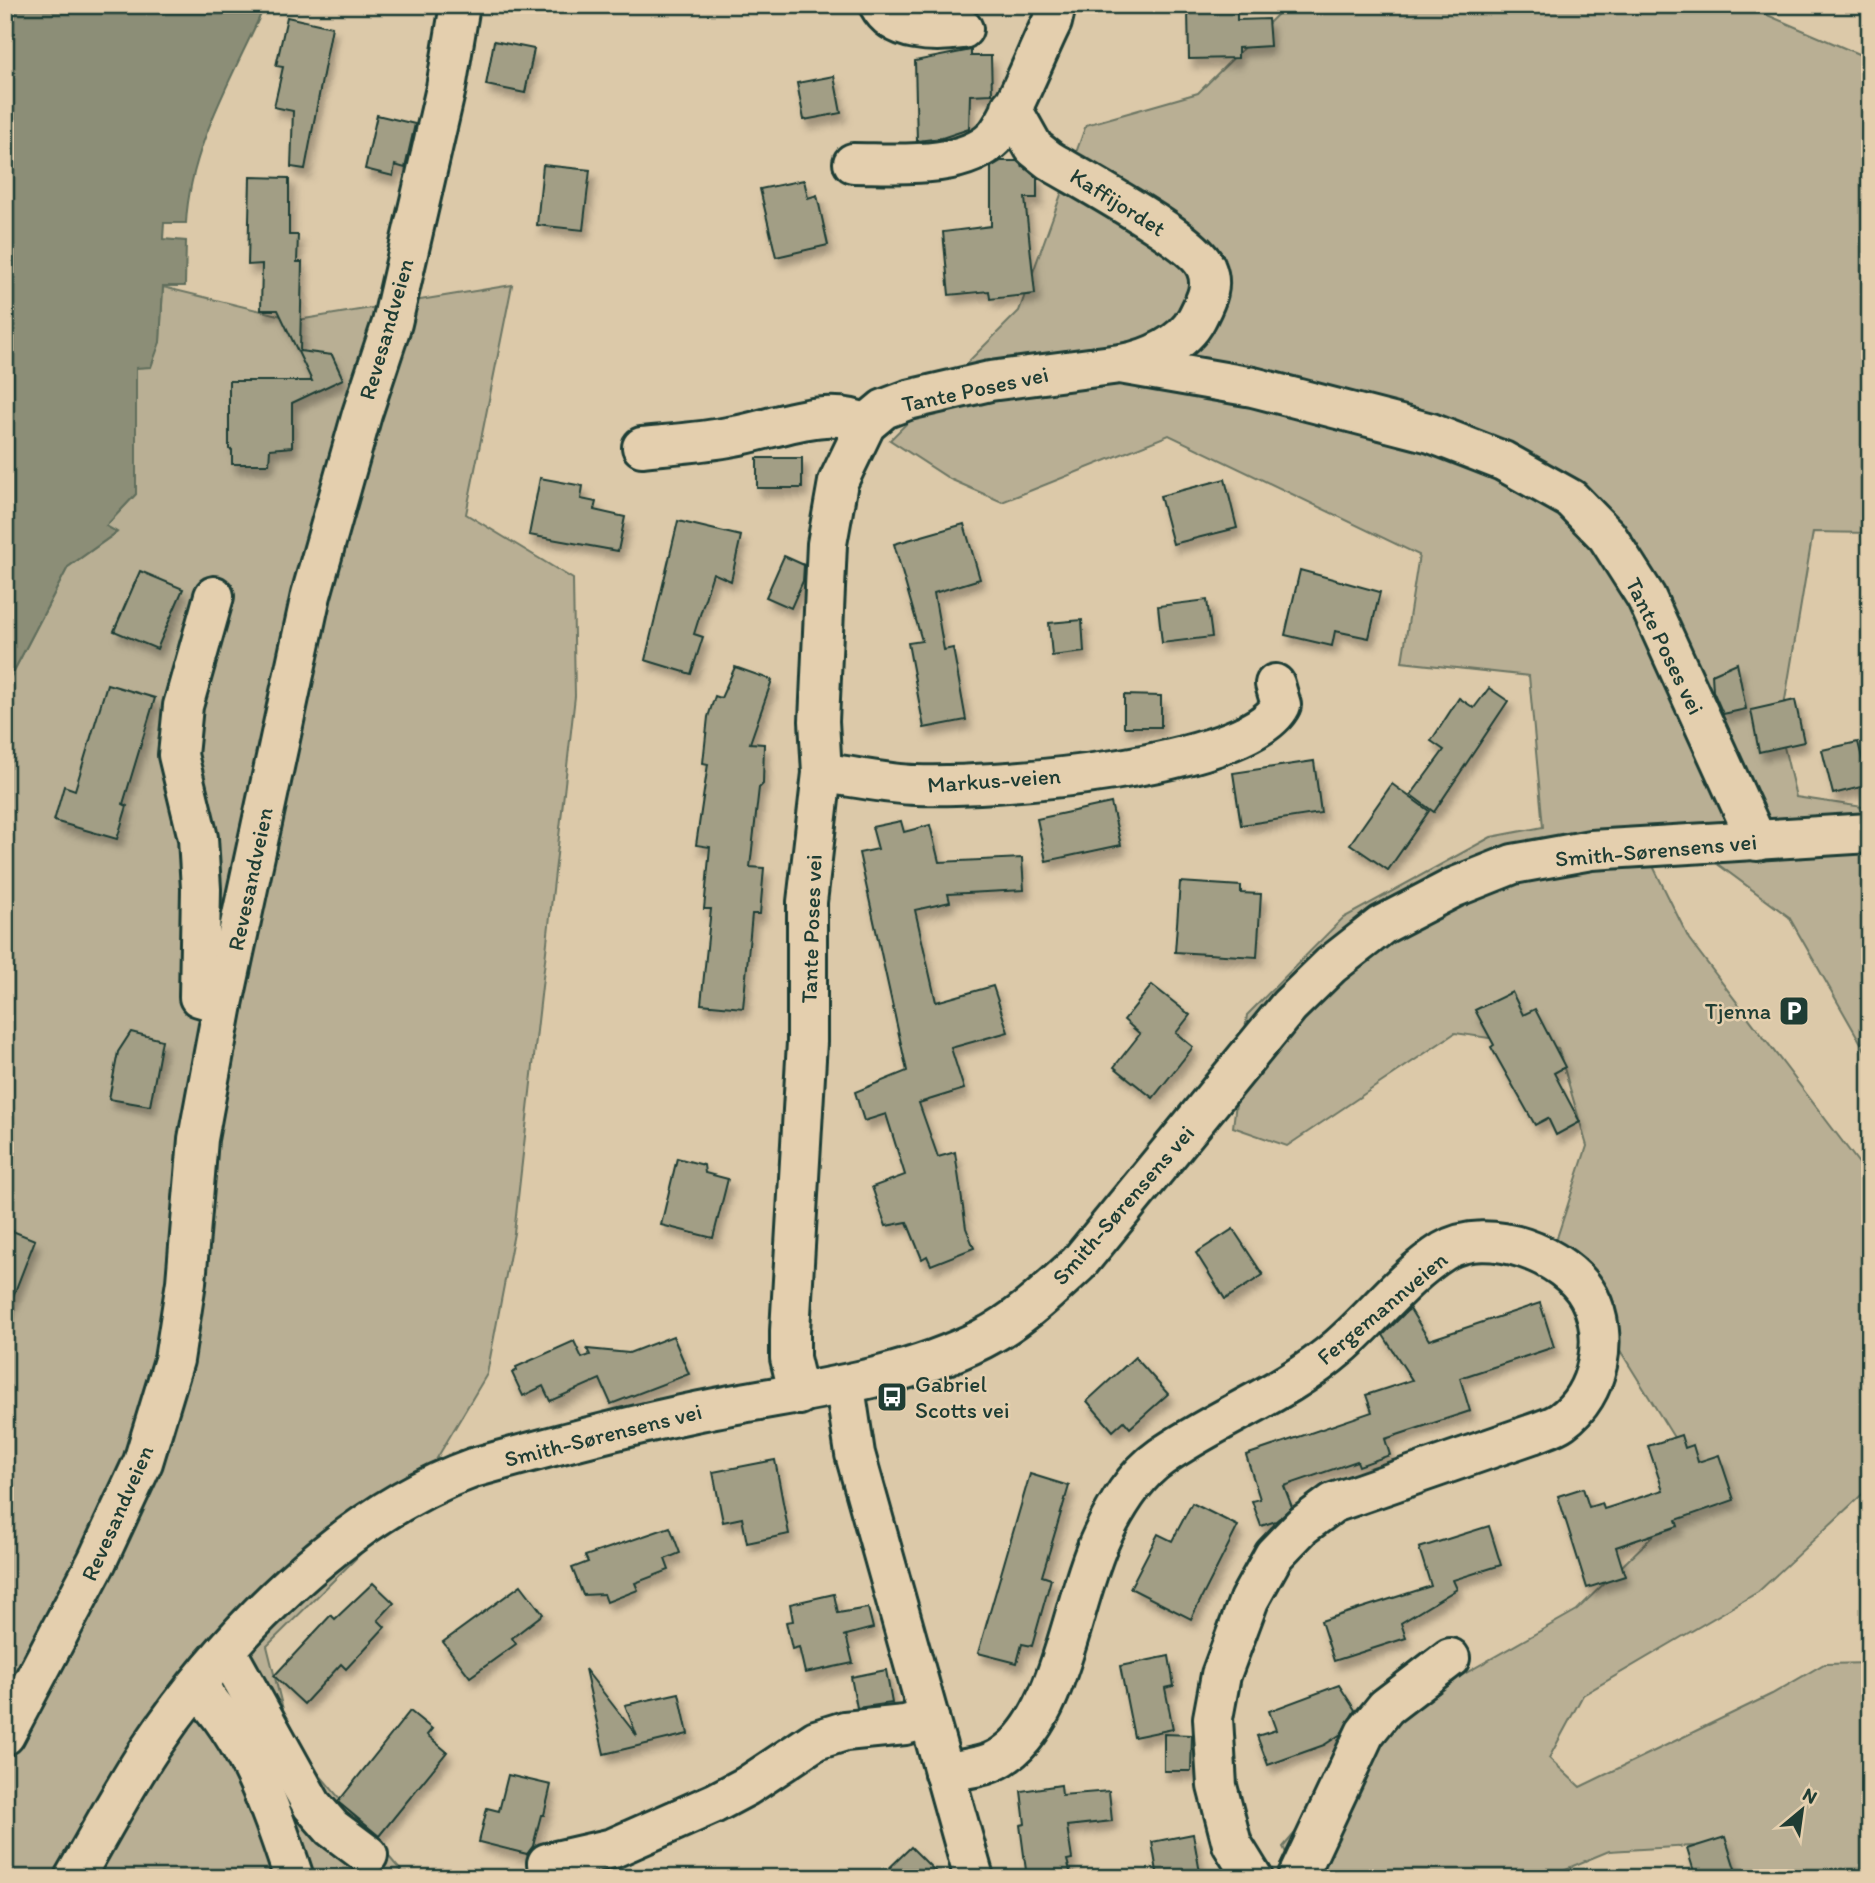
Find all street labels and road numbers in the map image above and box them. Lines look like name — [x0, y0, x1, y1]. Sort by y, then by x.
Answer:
street label: Kaffijordet — [1065, 162, 1171, 242]
street label: Revesandveien — [352, 255, 420, 403]
street label: Tante Poses vei — [899, 360, 1051, 418]
street label: Tante Poses vei — [1620, 573, 1710, 719]
street label: Markus-veien — [926, 761, 1062, 799]
street label: Revesandveien — [221, 805, 279, 953]
street label: Smith-Sørensens vei — [1554, 827, 1758, 873]
street label: Tante Poses vei — [794, 854, 828, 1004]
street label: Smith-Sørensens vei — [1046, 1119, 1200, 1291]
street label: Fergemannveien — [1311, 1245, 1453, 1371]
street label: Smith-Sørensens vei — [501, 1397, 705, 1473]
street label: Revesandveien — [75, 1441, 159, 1585]

